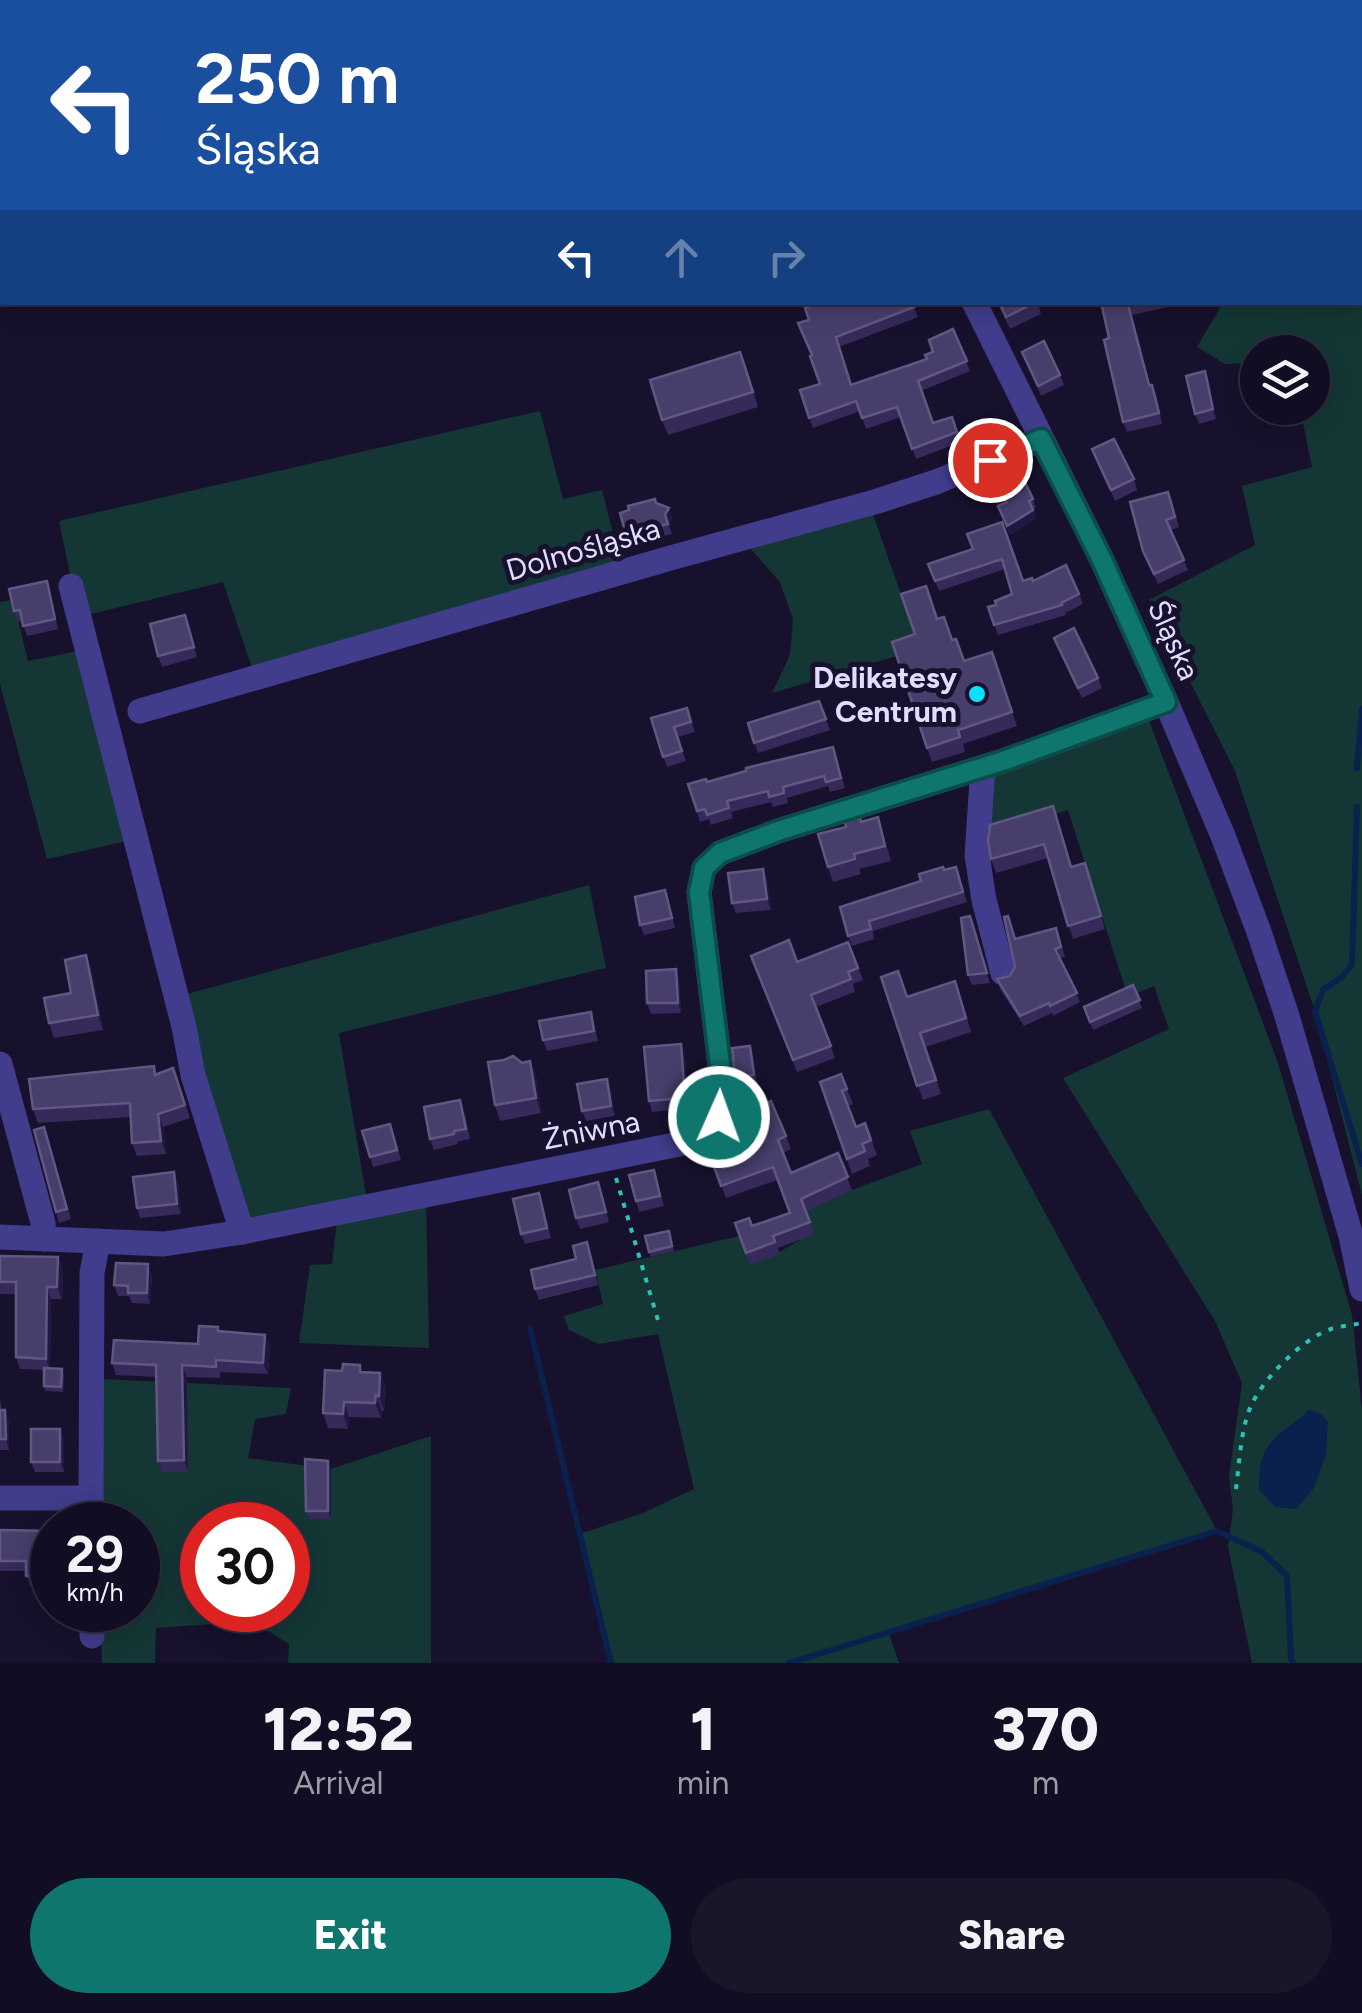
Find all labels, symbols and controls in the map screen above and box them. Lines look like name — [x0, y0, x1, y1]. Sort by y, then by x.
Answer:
text: 250 m — [195, 36, 399, 121]
icon: left — [30, 40, 160, 170]
text: Śląska — [195, 121, 321, 175]
icon: left — [549, 230, 604, 285]
icon: ahead — [654, 230, 709, 285]
icon: right — [759, 230, 814, 285]
map controls — [1240, 335, 1330, 425]
button: layers — [1240, 335, 1330, 425]
pin — [948, 418, 1033, 503]
icon: arrive — [963, 433, 1018, 488]
street label: Dolnośląska — [502, 509, 664, 589]
street label: Śląska — [1140, 594, 1208, 686]
place label: Delikatesy Centrum — [813, 659, 958, 730]
marker: Delikatesy Centrum — [966, 683, 988, 705]
position arrow — [667, 1065, 771, 1169]
street label: Żniwna — [539, 1102, 643, 1158]
speed limit sign: 30 — [180, 1502, 310, 1632]
text: 29 — [66, 1524, 124, 1585]
text: km/h — [66, 1577, 124, 1607]
text: 12:52 — [263, 1693, 414, 1765]
text: 1 — [690, 1693, 716, 1765]
text: 370 — [992, 1693, 1099, 1765]
text: Arrival — [293, 1764, 384, 1802]
text: min — [677, 1764, 729, 1802]
text: m — [1032, 1764, 1059, 1802]
button: Exit — [30, 1878, 671, 1993]
button: Share — [691, 1878, 1332, 1993]

